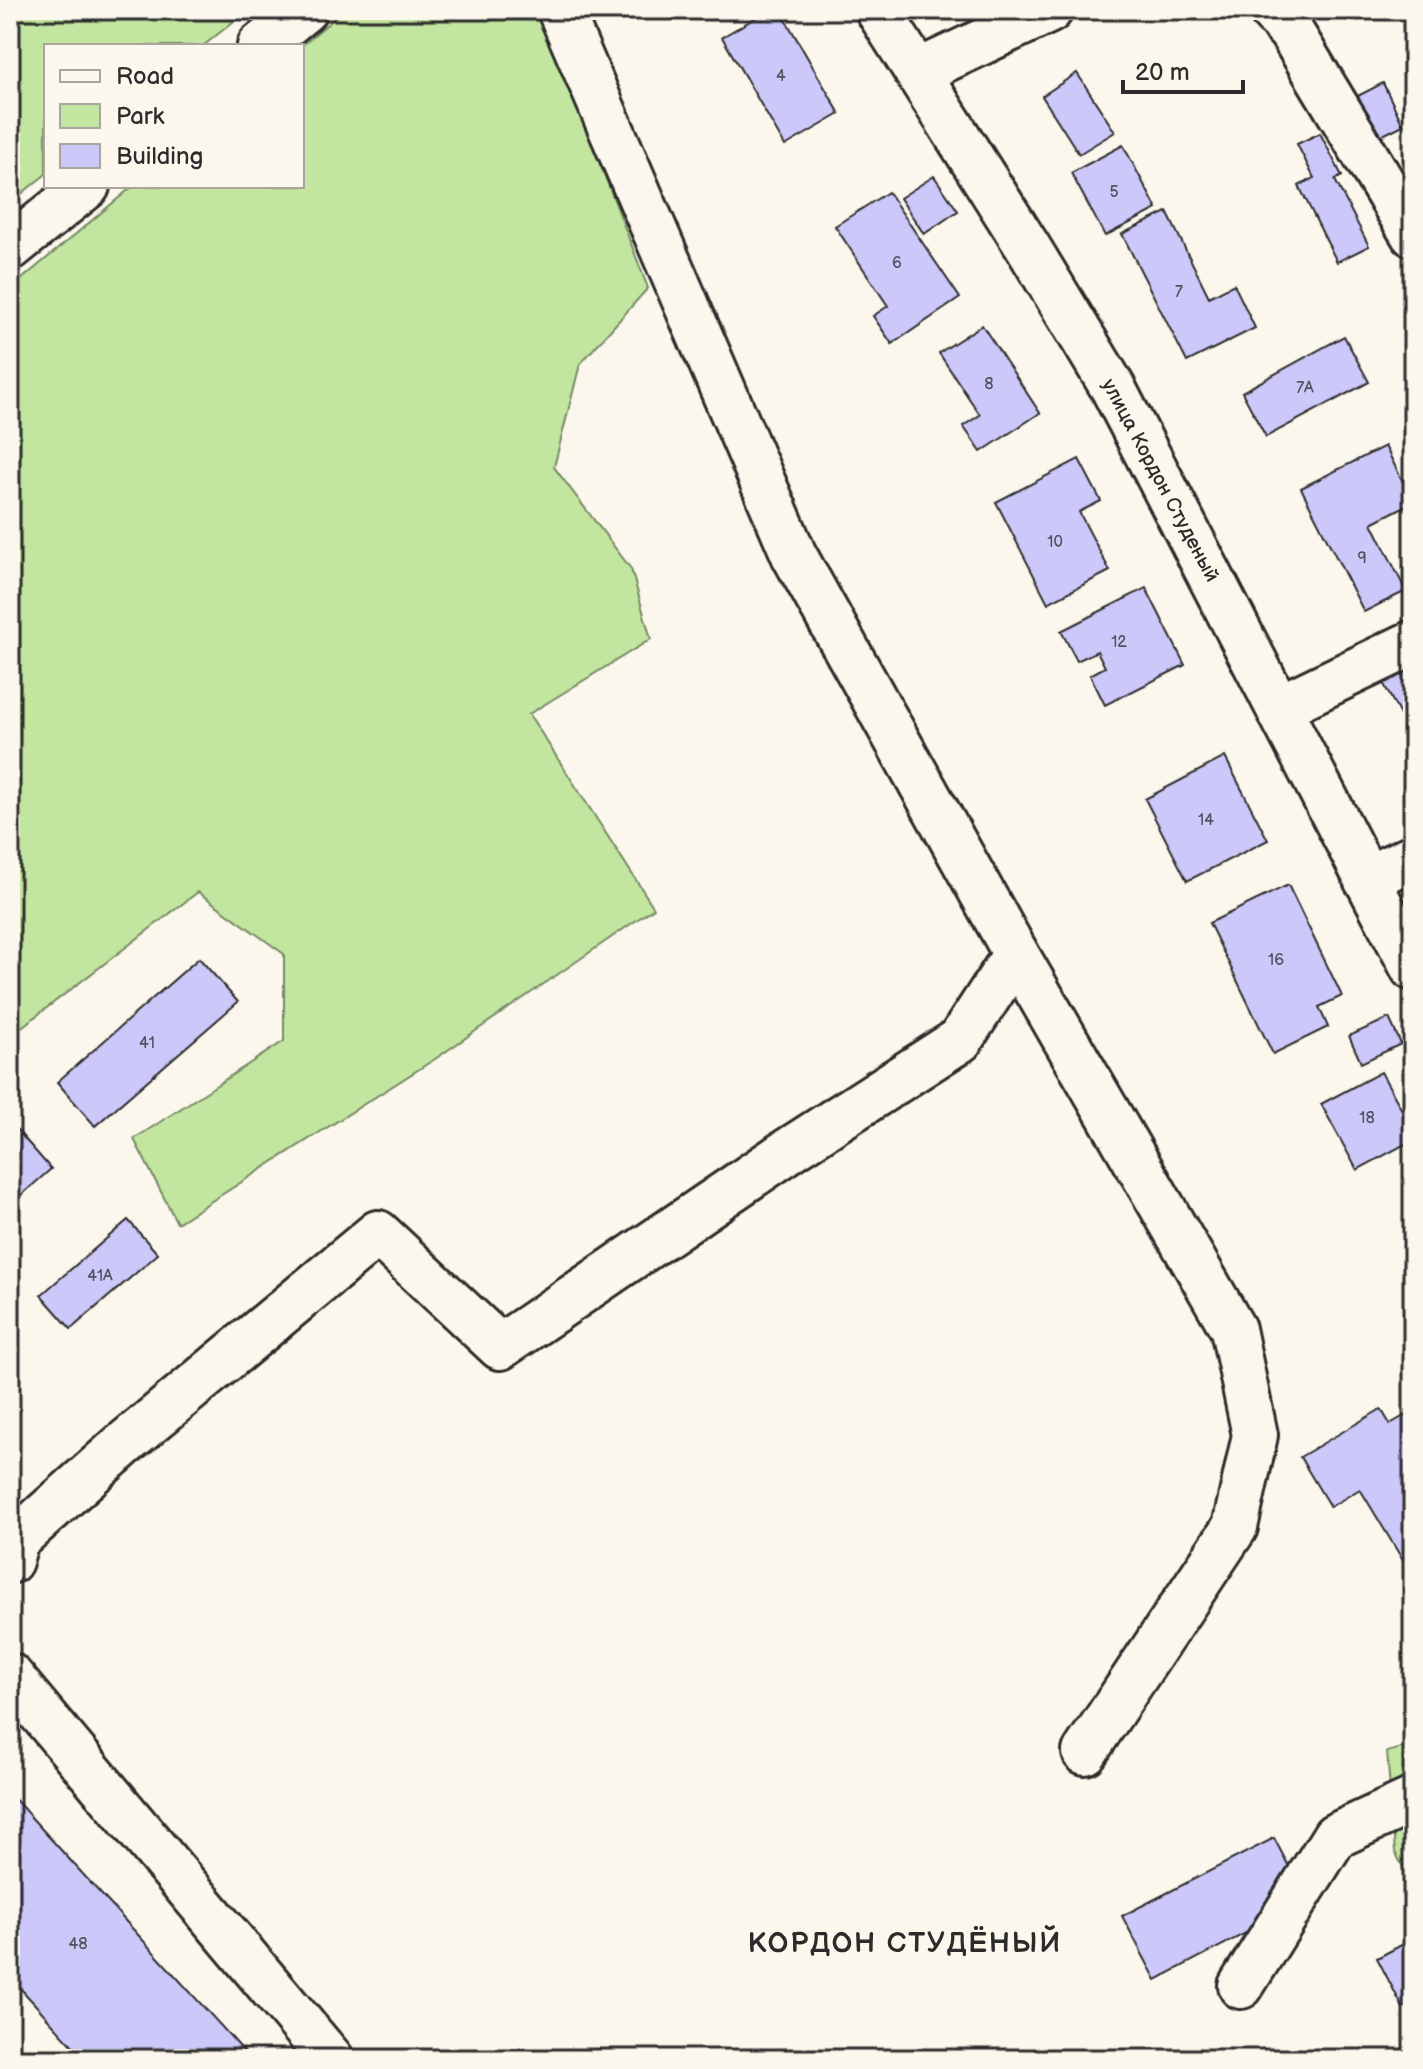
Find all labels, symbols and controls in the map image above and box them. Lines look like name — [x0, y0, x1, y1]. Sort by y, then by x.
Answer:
legend — [44, 44, 304, 188]
scale bar — [1123, 44, 1243, 94]
text: 20 m — [1135, 58, 1190, 87]
text: Road — [116, 62, 174, 91]
house number: 4 — [776, 67, 786, 86]
text: Park — [116, 102, 164, 131]
text: Building — [116, 142, 203, 171]
house number: 5 — [1109, 183, 1119, 202]
house number: 6 — [892, 254, 902, 273]
house number: 7 — [1175, 283, 1183, 302]
house number: 8 — [984, 375, 994, 394]
street label: улица Кордон Студеный — [1096, 375, 1224, 586]
house number: 7А — [1296, 379, 1314, 398]
house number: 10 — [1047, 533, 1063, 552]
house number: 9 — [1357, 549, 1367, 568]
house number: 12 — [1111, 633, 1127, 652]
house number: 14 — [1198, 811, 1214, 830]
house number: 16 — [1268, 951, 1284, 970]
house number: 41 — [139, 1034, 155, 1053]
house number: 18 — [1359, 1109, 1375, 1128]
house number: 41А — [87, 1267, 113, 1286]
district label: КОРДОН СТУДЁНЫЙ — [748, 1924, 1062, 1960]
house number: 48 — [68, 1935, 88, 1954]

